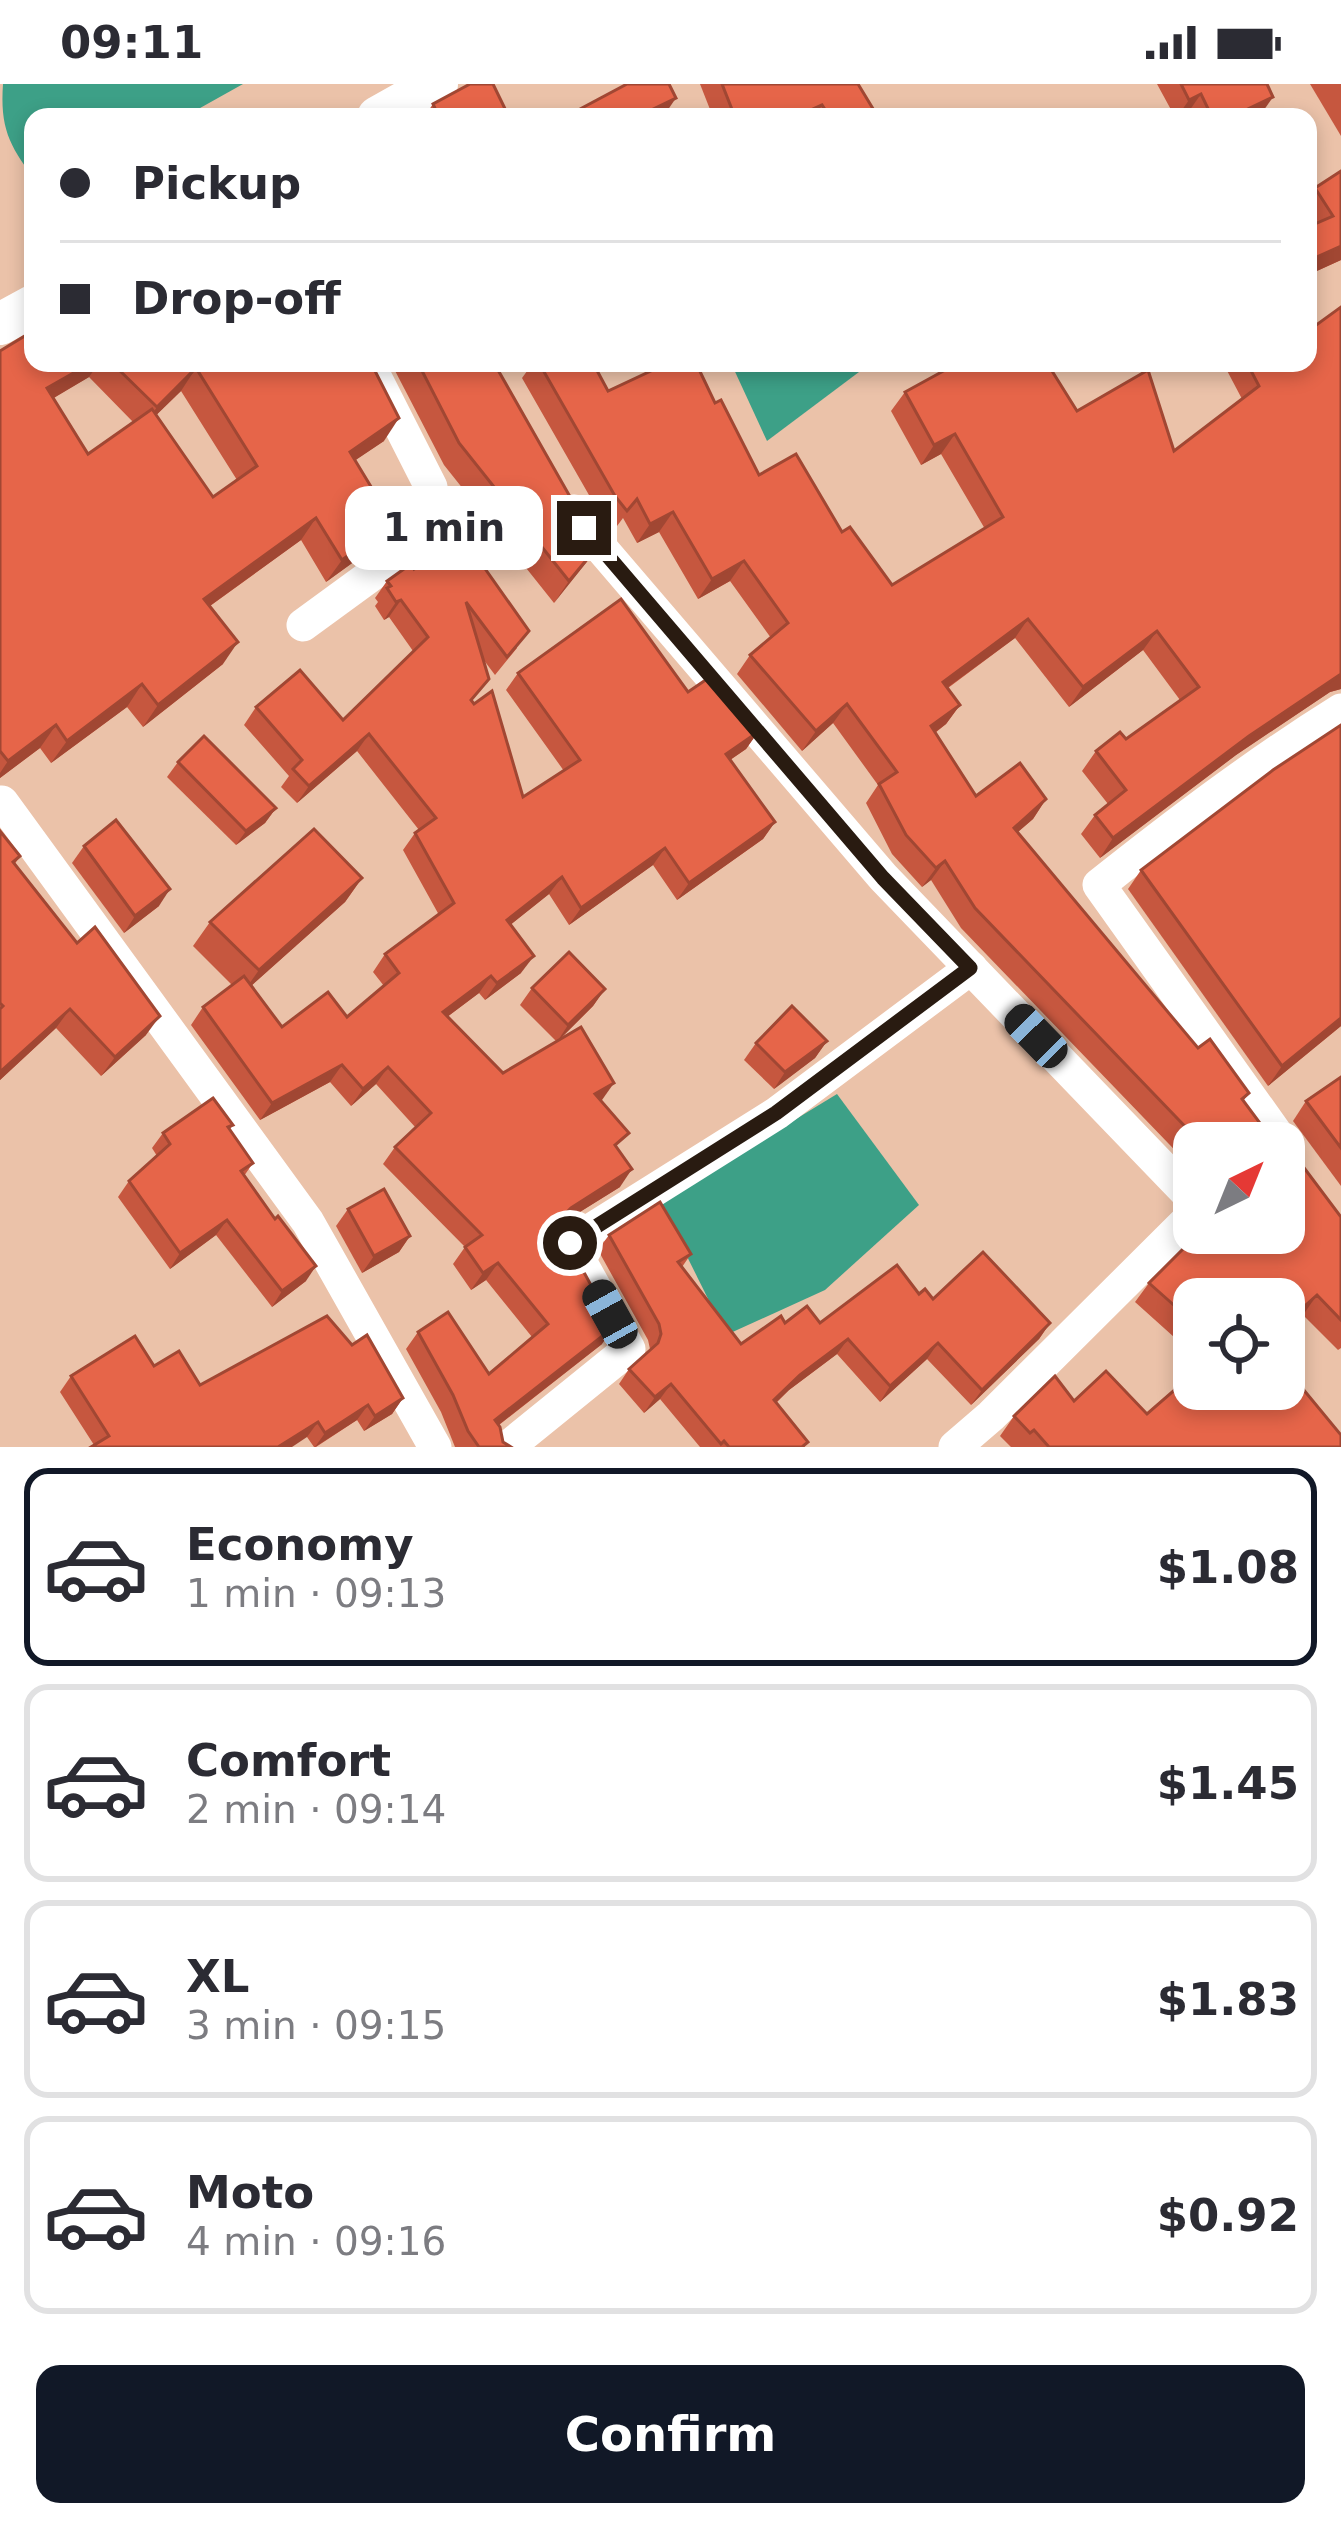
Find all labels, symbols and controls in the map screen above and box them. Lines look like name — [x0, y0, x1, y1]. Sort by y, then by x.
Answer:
text: 09:11 — [60, 16, 203, 69]
text: Pickup — [132, 157, 301, 210]
text: Drop-off — [132, 272, 341, 325]
callout: 1 min — [344, 486, 542, 570]
route end — [557, 501, 611, 555]
text: 1 min — [383, 505, 505, 550]
car — [998, 998, 1074, 1074]
north arrow — [1173, 1122, 1305, 1254]
map controls — [1173, 1122, 1305, 1410]
route start — [543, 1216, 597, 1270]
car — [577, 1274, 643, 1354]
button: locate — [1173, 1278, 1305, 1410]
icon: car — [42, 1513, 150, 1621]
text: Economy — [186, 1518, 414, 1571]
text: $1.08 — [1157, 1541, 1299, 1594]
text: 1 min · 09:13 — [186, 1571, 446, 1616]
icon: car — [42, 1729, 150, 1837]
text: Comfort — [186, 1734, 391, 1787]
text: $1.45 — [1157, 1757, 1299, 1810]
text: 2 min · 09:14 — [186, 1787, 446, 1832]
icon: car — [42, 1945, 150, 2053]
text: XL — [186, 1950, 249, 2003]
text: $1.83 — [1157, 1973, 1299, 2026]
text: 3 min · 09:15 — [186, 2003, 446, 2048]
icon: car — [42, 2161, 150, 2269]
text: Moto — [186, 2166, 314, 2219]
text: $0.92 — [1157, 2189, 1299, 2242]
text: 4 min · 09:16 — [186, 2219, 446, 2264]
button: Confirm — [36, 2365, 1305, 2503]

